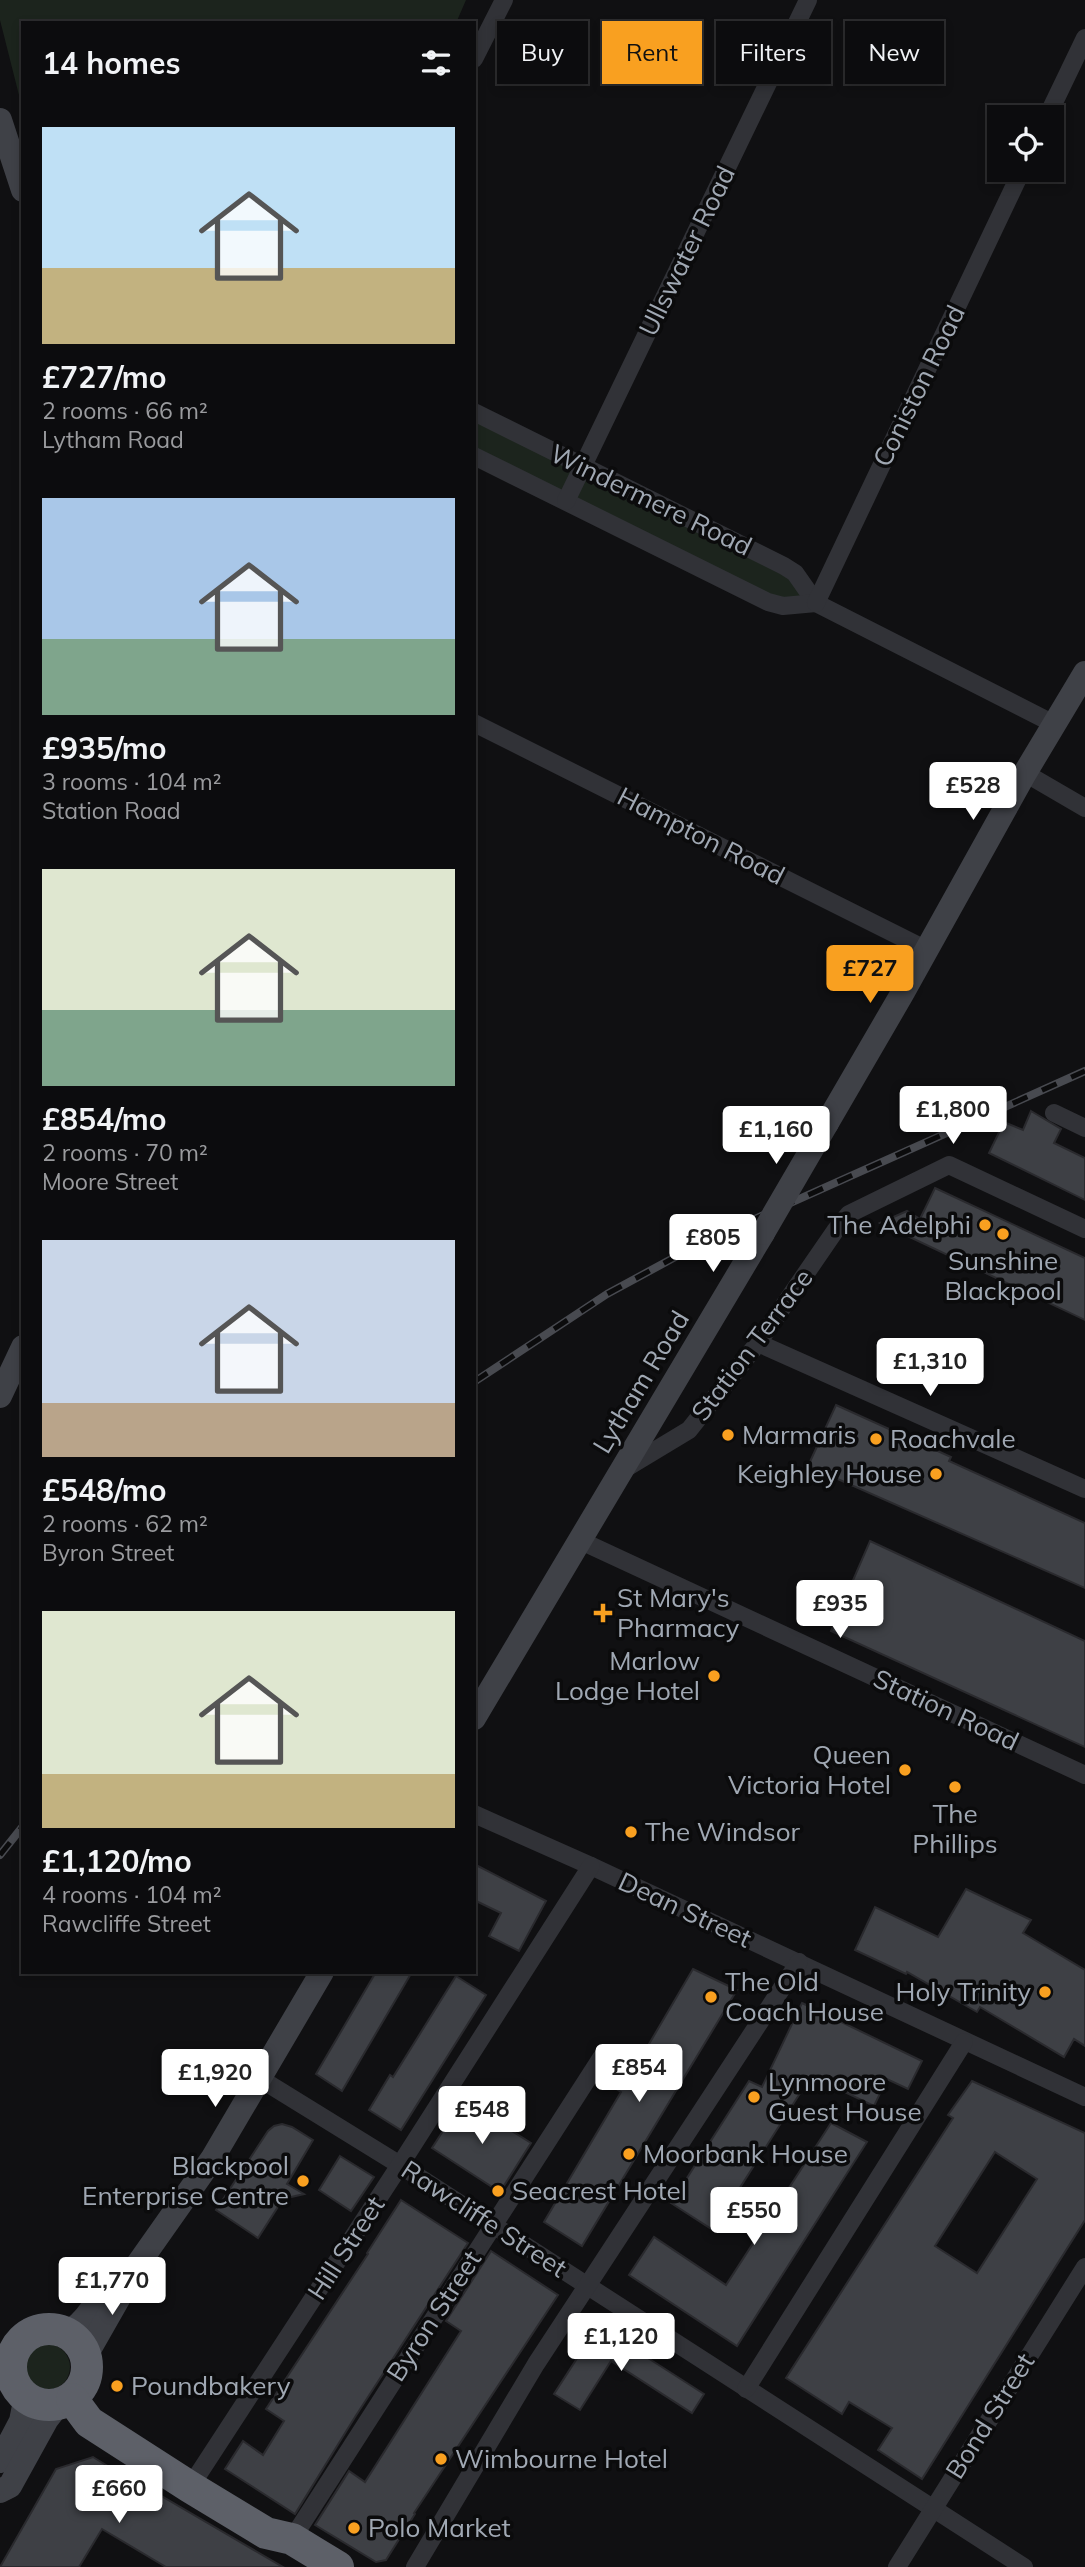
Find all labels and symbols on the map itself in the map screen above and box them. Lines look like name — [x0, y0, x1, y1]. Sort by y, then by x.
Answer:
street label: Ullswater Road — [631, 160, 742, 341]
street label: Coniston Road — [865, 300, 972, 472]
street label: Windermere Road — [545, 436, 758, 563]
pin: £528 — [932, 762, 1014, 822]
street label: Hampton Road — [612, 779, 790, 892]
pin: £727 — [829, 946, 911, 1005]
pin: £1,800 — [896, 1086, 1010, 1146]
pin: £1,160 — [719, 1106, 833, 1166]
place label: The Adelphi — [827, 1208, 971, 1241]
pin: £805 — [672, 1214, 754, 1274]
marker: The Adelphi — [977, 1217, 993, 1233]
marker: Sunshine Blackpool — [995, 1226, 1011, 1242]
place label: Sunshine Blackpool — [944, 1244, 1062, 1307]
street label: Station Terrace — [684, 1262, 820, 1427]
street label: Lytham Road — [585, 1304, 696, 1459]
pin: £1,310 — [873, 1338, 987, 1398]
place label: Marmaris — [742, 1418, 856, 1451]
place label: Roachvale — [890, 1422, 1016, 1455]
marker: Marmaris — [720, 1427, 736, 1443]
marker: Roachvale — [868, 1431, 884, 1447]
place label: Keighley House — [737, 1457, 922, 1490]
marker: Keighley House — [928, 1466, 944, 1482]
pin: £935 — [799, 1580, 881, 1640]
place label: St Mary's Pharmacy — [617, 1581, 740, 1644]
marker: St Mary's Pharmacy — [595, 1605, 611, 1621]
place label: Marlow Lodge Hotel — [555, 1644, 700, 1707]
street label: Station Road — [868, 1661, 1024, 1758]
marker: Marlow Lodge Hotel — [706, 1668, 722, 1684]
place label: Queen Victoria Hotel — [728, 1738, 891, 1801]
marker: Queen Victoria Hotel — [897, 1762, 913, 1778]
marker: The Phillips — [947, 1779, 963, 1795]
place label: The Phillips — [912, 1797, 998, 1860]
place label: The Windsor — [645, 1815, 801, 1848]
marker: The Windsor — [623, 1824, 639, 1840]
street label: Dean Street — [613, 1864, 757, 1955]
place label: The Old Coach House — [725, 1965, 884, 2028]
place label: Holy Trinity — [896, 1975, 1031, 2008]
marker: Holy Trinity — [1037, 1984, 1053, 2000]
marker: The Old Coach House — [703, 1989, 719, 2005]
pin: £854 — [598, 2044, 680, 2104]
pin: £1,920 — [158, 2050, 272, 2109]
place label: Lynmoore Guest House — [768, 2065, 922, 2128]
pin: £548 — [441, 2086, 523, 2146]
marker: Lynmoore Guest House — [746, 2089, 762, 2105]
place label: Moorbank House — [643, 2137, 848, 2170]
marker: Moorbank House — [621, 2146, 637, 2162]
place label: Blackpool Enterprise Centre — [82, 2149, 289, 2212]
street label: Rawcliffe Street — [395, 2153, 573, 2284]
marker: Blackpool Enterprise Centre — [295, 2173, 311, 2189]
place label: Seacrest Hotel — [512, 2174, 687, 2207]
marker: Seacrest Hotel — [490, 2183, 506, 2199]
pin: £550 — [713, 2188, 795, 2247]
street label: Hill Street — [300, 2190, 391, 2306]
street label: Byron Street — [379, 2244, 488, 2387]
pin: £1,770 — [55, 2258, 169, 2317]
pin: £1,120 — [564, 2314, 678, 2373]
street label: Bond Street — [938, 2347, 1041, 2485]
place label: Poundbakery — [131, 2369, 291, 2402]
marker: Poundbakery — [109, 2378, 125, 2394]
place label: Wimbourne Hotel — [455, 2442, 668, 2475]
marker: Wimbourne Hotel — [433, 2451, 449, 2467]
pin: £660 — [78, 2466, 160, 2525]
place label: Polo Market — [368, 2511, 511, 2544]
marker: Polo Market — [346, 2520, 362, 2536]

